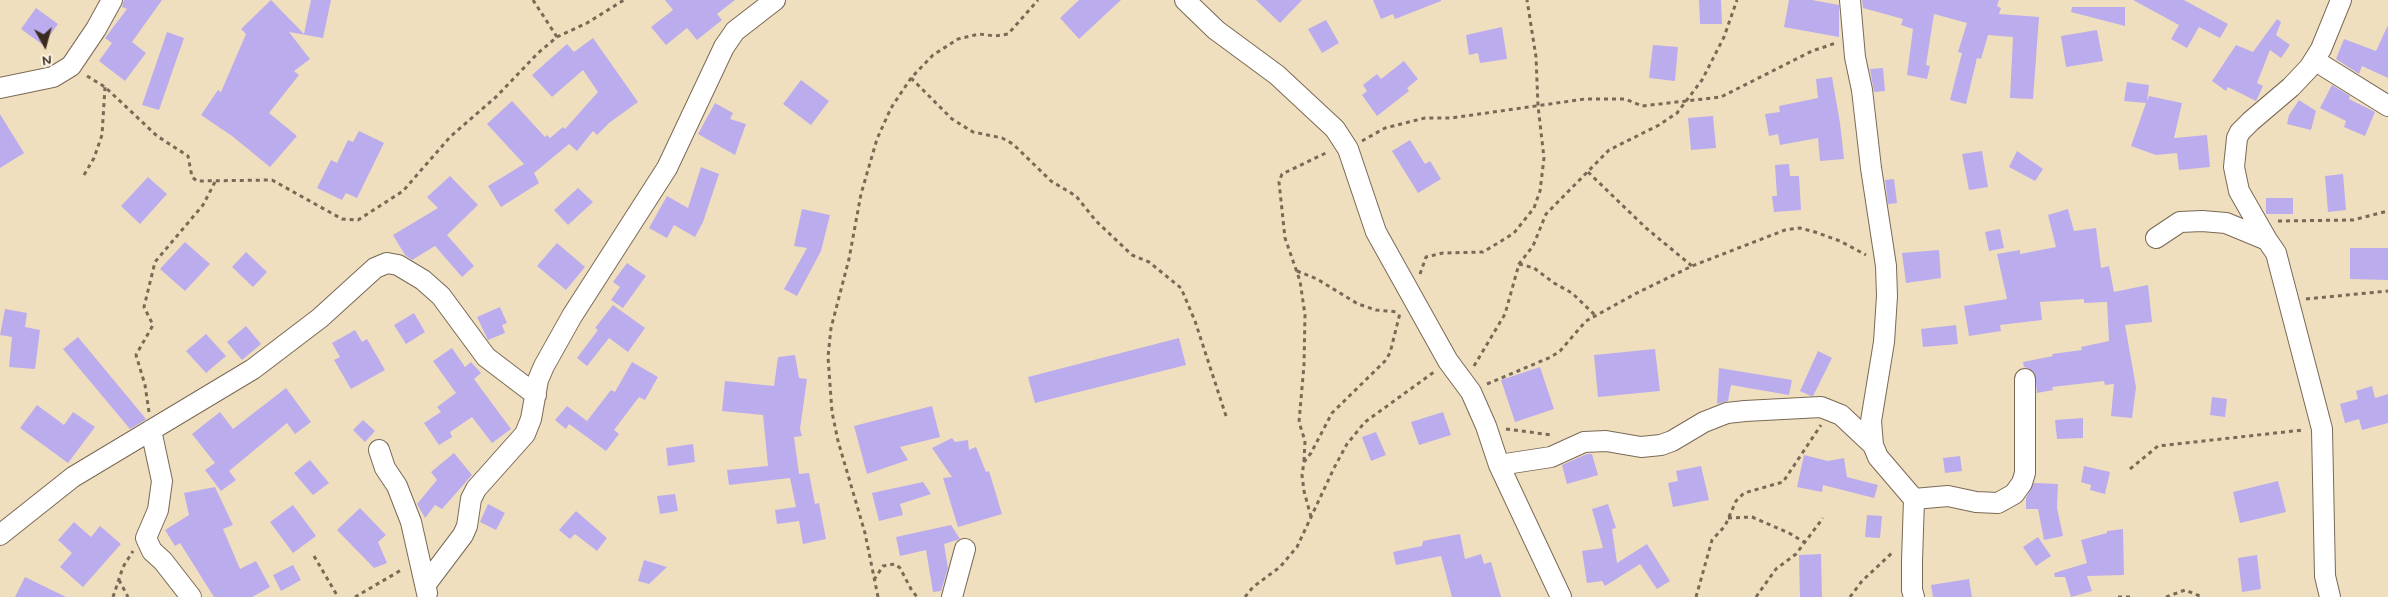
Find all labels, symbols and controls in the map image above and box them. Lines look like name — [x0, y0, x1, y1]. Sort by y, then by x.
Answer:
north arrow — [20, 20, 70, 70]
text: N — [41, 50, 53, 69]

